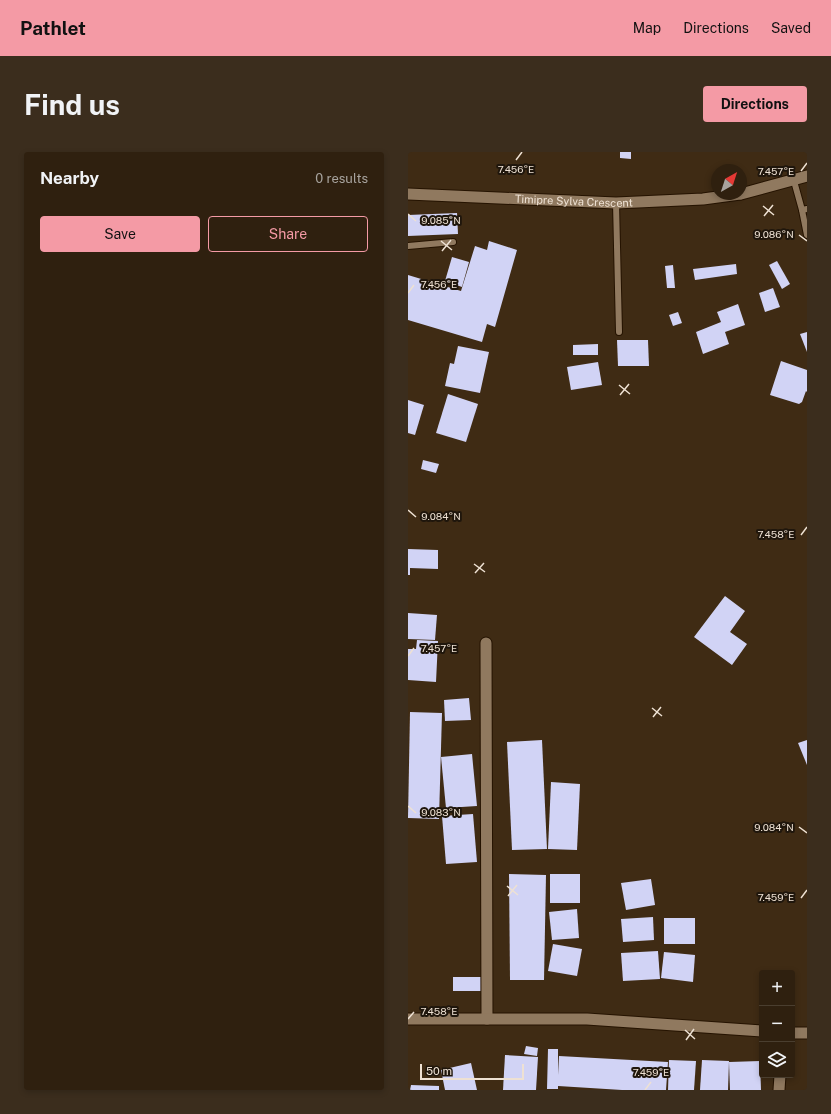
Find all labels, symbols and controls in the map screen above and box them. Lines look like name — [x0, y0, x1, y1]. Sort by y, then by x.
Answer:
text: Pathlet — [20, 17, 86, 39]
text: Map — [633, 20, 661, 36]
text: Directions — [683, 20, 749, 36]
text: Saved — [771, 20, 811, 36]
button: Directions — [703, 86, 807, 122]
text: Find us — [24, 88, 120, 121]
text: 7.456°E — [498, 163, 534, 175]
north arrow — [711, 164, 747, 200]
text: 7.457°E — [758, 165, 794, 177]
text: Nearby — [40, 168, 99, 188]
text: 0 results — [315, 171, 368, 186]
street label: Timipre Sylva Crescent — [515, 193, 633, 209]
text: 9.085°N — [421, 214, 461, 226]
button: Save — [40, 216, 200, 252]
button: Share — [208, 216, 368, 252]
text: 9.086°N — [754, 228, 794, 240]
text: 7.456°E — [421, 278, 457, 290]
text: 9.084°N — [421, 510, 461, 522]
text: 7.458°E — [758, 528, 794, 540]
text: 7.457°E — [421, 642, 457, 654]
text: 9.083°N — [421, 806, 461, 818]
text: 9.084°N — [754, 821, 794, 833]
text: 7.459°E — [758, 891, 794, 903]
map controls — [759, 970, 795, 1078]
button: + — [759, 970, 795, 1006]
text: 7.458°E — [421, 1005, 457, 1017]
button: − — [759, 1006, 795, 1042]
button: layers — [759, 1042, 795, 1078]
scale bar — [420, 1062, 524, 1081]
text: 50 m — [426, 1065, 452, 1077]
text: 7.459°E — [633, 1066, 669, 1078]

